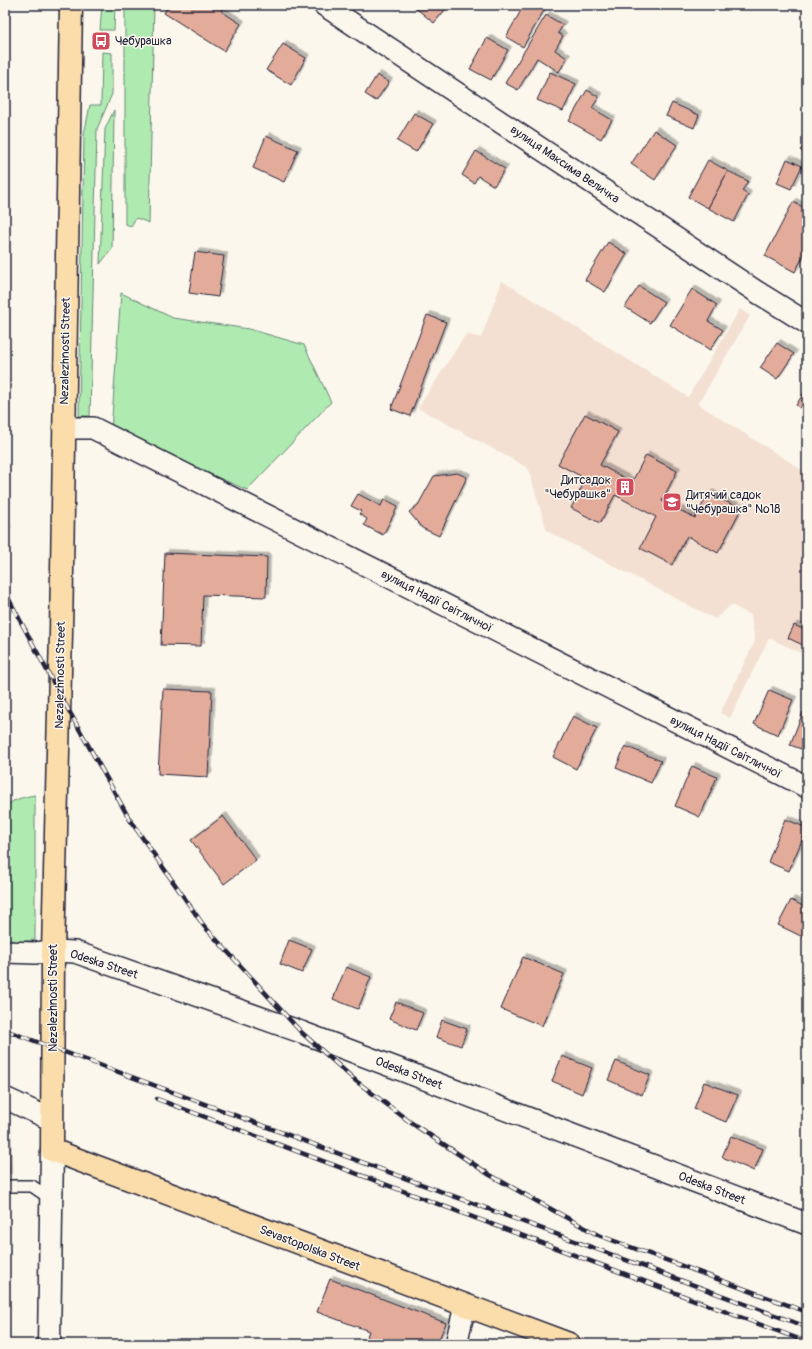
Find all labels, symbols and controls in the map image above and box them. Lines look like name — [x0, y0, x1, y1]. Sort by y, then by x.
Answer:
bus stop icon: Чебурашка — [90, 30, 112, 52]
place label: Чебурашка — [115, 34, 172, 49]
street label: вулиця Максима Величка — [507, 122, 623, 207]
street label: Nezalezhnosti Street — [57, 297, 74, 405]
place label: Дитсадок "Чебурашка" — [545, 473, 611, 502]
building icon: Дитсадок "Чебурашка" — [614, 476, 636, 498]
place label: Дитячий садок "Чебурашка" №18 — [685, 488, 780, 517]
school or university icon: Дитячий садок "Чебурашка" №18 — [661, 491, 683, 513]
street label: вулиця Надії Світличної — [378, 567, 495, 636]
street label: Nezalezhnosti Street — [52, 621, 69, 729]
street label: вулиця Надії Світличної — [667, 713, 784, 782]
street label: Nezalezhnosti Street — [46, 944, 61, 1052]
street label: Odeska Street — [68, 946, 140, 983]
street label: Odeska Street — [373, 1054, 445, 1093]
street label: Odeska Street — [676, 1169, 748, 1208]
street label: Sevastopolska Street — [257, 1222, 362, 1275]

